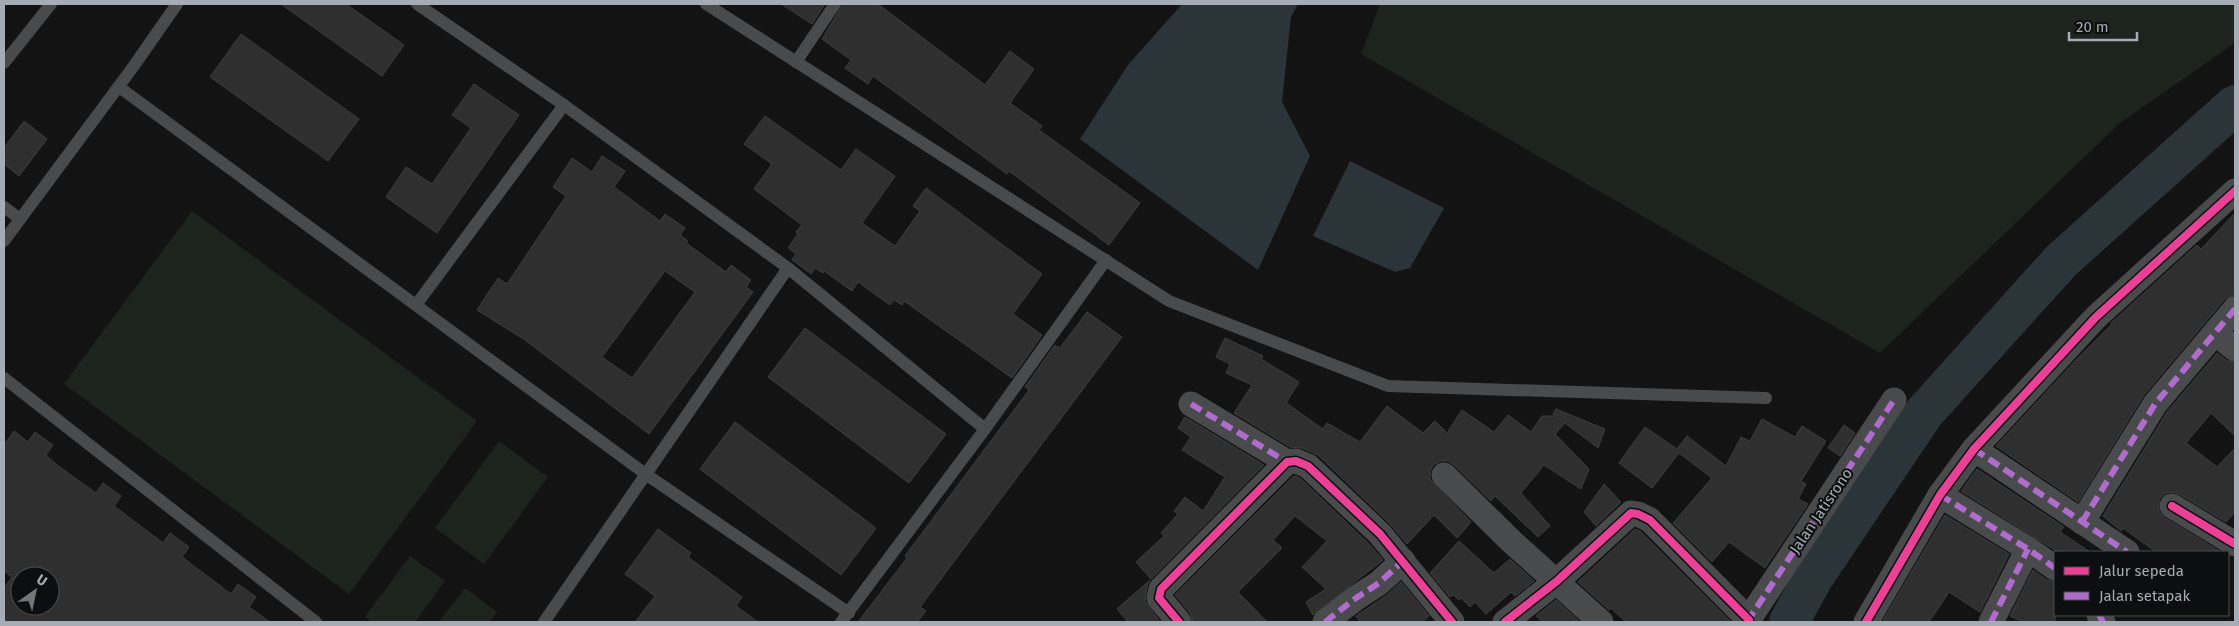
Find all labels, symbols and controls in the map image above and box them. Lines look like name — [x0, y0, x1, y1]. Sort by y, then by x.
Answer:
scale bar — [2069, 10, 2136, 42]
text: 20 m — [2076, 18, 2109, 36]
street label: Jalan Jatisrono — [1786, 465, 1856, 557]
legend — [2054, 551, 2229, 616]
text: Jalur sepeda — [2099, 562, 2184, 580]
north arrow — [10, 566, 60, 616]
text: U — [33, 571, 50, 590]
text: Jalan setapak — [2099, 587, 2190, 605]

